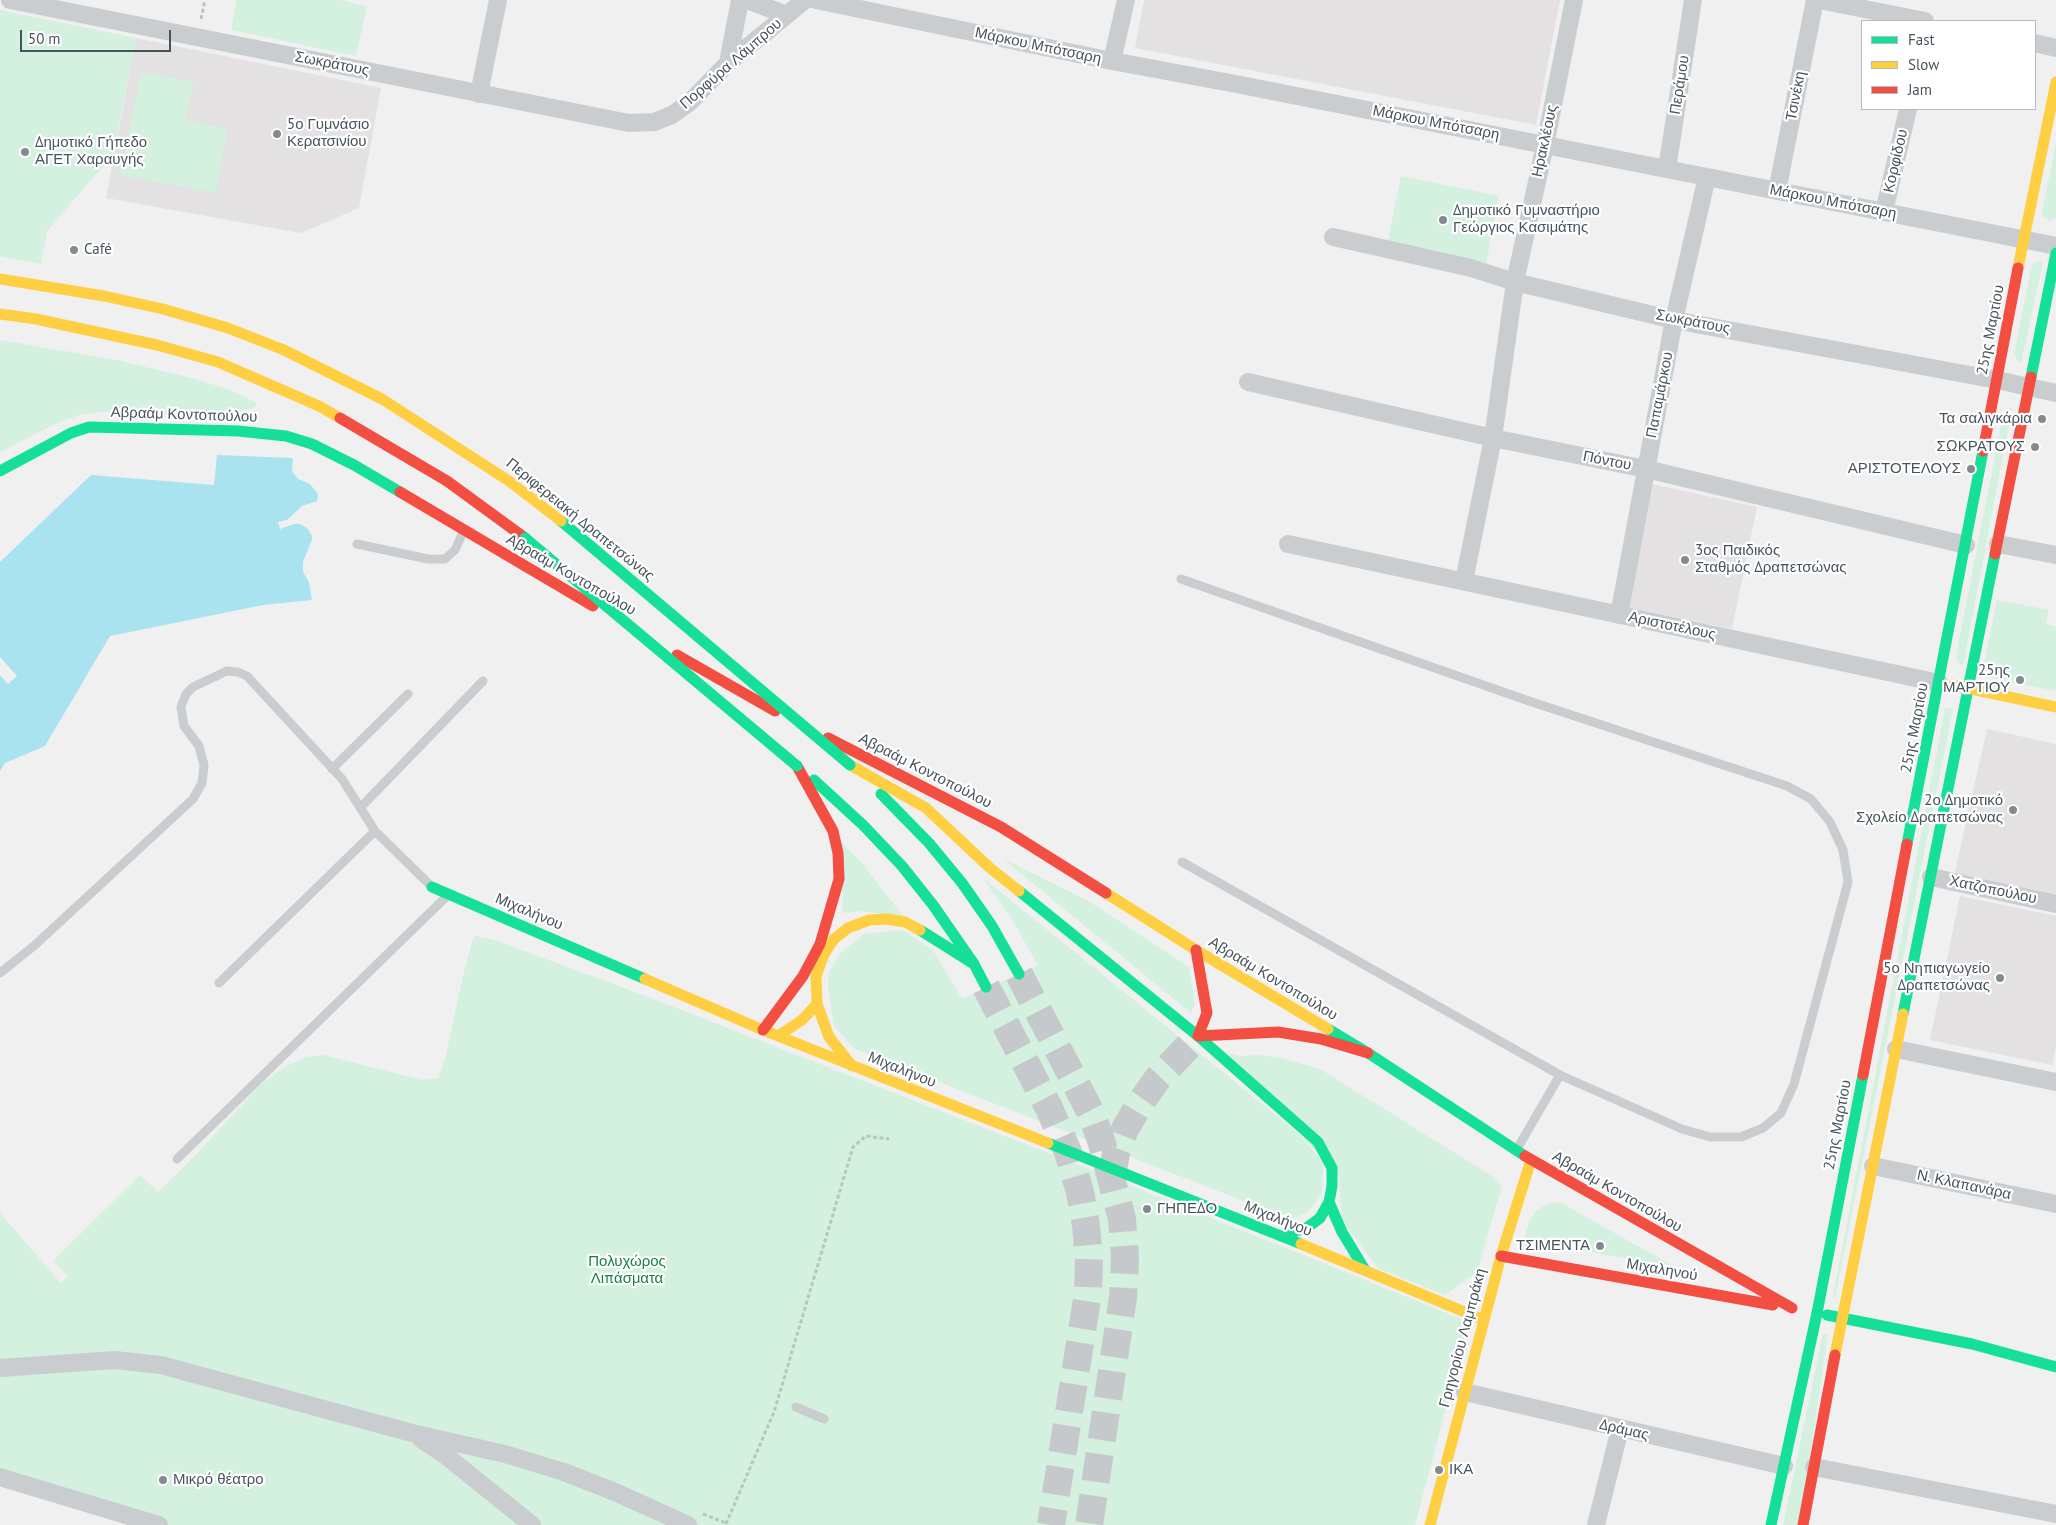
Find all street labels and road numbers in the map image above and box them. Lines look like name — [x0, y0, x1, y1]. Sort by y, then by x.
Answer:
street label: Πορφύρα Λάμπρου — [676, 15, 786, 113]
street label: Μάρκου Μπότσαρη — [973, 24, 1103, 68]
street label: Σωκράτους — [293, 48, 371, 80]
street label: Περάμου — [1666, 54, 1694, 116]
street label: Τσινέκη — [1782, 70, 1810, 122]
street label: Μάρκου Μπότσαρη — [1371, 102, 1501, 144]
street label: Ηρακλέους — [1529, 103, 1561, 179]
street label: Κορφίδου — [1880, 127, 1912, 195]
street label: Μάρκου Μπότσαρη — [1768, 181, 1898, 223]
street label: 25ης Μαρτίου — [1973, 284, 2009, 376]
street label: Σωκράτους — [1654, 306, 1732, 338]
street label: Παπαμάρκου — [1643, 350, 1677, 440]
street label: Αβραάμ Κοντοπούλου — [110, 403, 258, 427]
street label: Πόντου — [1581, 447, 1633, 475]
street label: Περιφερειακή Δραπετσώνας — [502, 455, 658, 585]
street label: Αβραάμ Κοντοπούλου — [503, 530, 639, 620]
street label: Αριστοτέλους — [1627, 608, 1717, 644]
street label: 25ης Μαρτίου — [1897, 682, 1933, 774]
street label: Αβραάμ Κοντοπούλου — [855, 730, 995, 812]
street label: Χατζοπούλου — [1948, 872, 2038, 908]
street label: Μιχαλήνου — [492, 890, 566, 934]
street label: Αβραάμ Κοντοπούλου — [1205, 933, 1341, 1025]
street label: Μιχαλήνου — [865, 1048, 939, 1092]
street label: 25ης Μαρτίου — [1820, 1079, 1856, 1171]
street label: Αβραάμ Κοντοπούλου — [1549, 1147, 1685, 1237]
street label: Ν. Κλαπανάρα — [1915, 1166, 2013, 1204]
street label: Μιχαλήνου — [1241, 1197, 1315, 1241]
street label: Μιχαληνού — [1625, 1255, 1699, 1285]
street label: Γρηγορίου Λαμπράκη — [1436, 1266, 1490, 1410]
street label: Δράμας — [1598, 1416, 1650, 1444]

